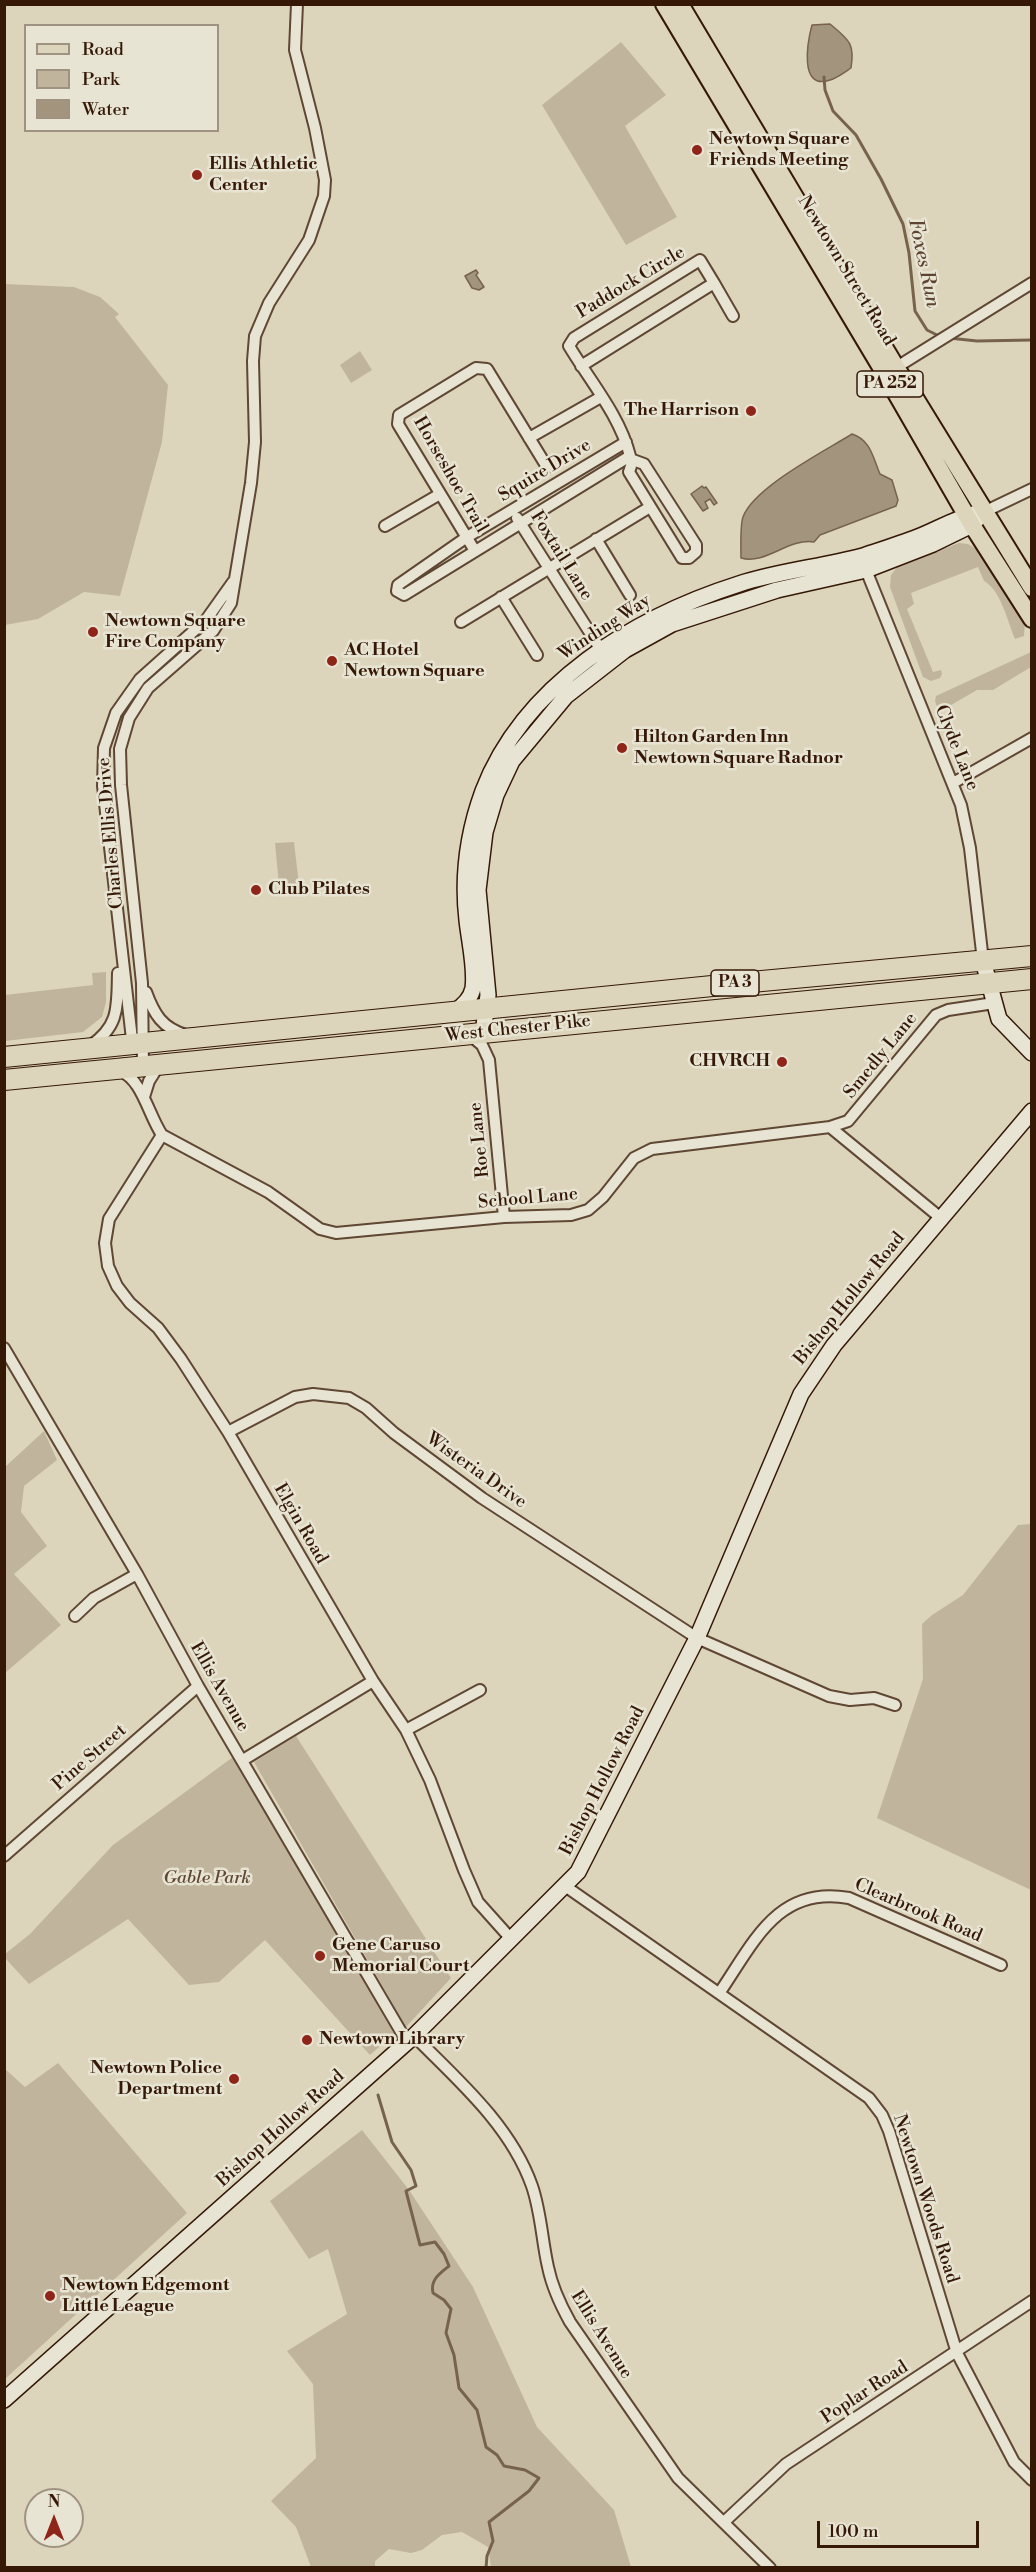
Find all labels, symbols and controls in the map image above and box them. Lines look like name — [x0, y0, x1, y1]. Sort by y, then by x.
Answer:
legend — [24, 24, 219, 132]
text: Road — [82, 38, 124, 61]
text: Park — [82, 68, 119, 91]
text: Water — [82, 98, 129, 121]
place label: Newtown Square Friends Meeting — [709, 129, 850, 172]
marker: Newtown Square Friends Meeting — [690, 143, 704, 157]
place label: Ellis Athletic Center — [209, 154, 318, 196]
marker: Ellis Athletic Center — [190, 168, 204, 182]
street label: Newtown Street Road — [793, 192, 899, 350]
water label: Foxes Run — [902, 216, 944, 310]
street label: Paddock Circle — [573, 242, 689, 324]
road number: PA 252 — [857, 371, 923, 397]
place label: The Harrison — [624, 400, 739, 422]
marker: The Harrison — [744, 404, 758, 418]
street label: Horseshoe Trail — [408, 413, 492, 537]
street label: Squire Drive — [495, 435, 595, 507]
street label: Foxtail Lane — [525, 507, 597, 605]
street label: Winding Way — [555, 590, 655, 666]
place label: Newtown Square Fire Company — [105, 611, 246, 654]
marker: Newtown Square Fire Company — [86, 625, 100, 639]
place label: AC Hotel Newtown Square — [344, 640, 485, 682]
marker: AC Hotel Newtown Square — [325, 654, 339, 668]
street label: Clyde Lane — [929, 702, 983, 794]
place label: Hilton Garden Inn Newtown Square Radnor — [634, 727, 843, 770]
marker: Hilton Garden Inn Newtown Square Radnor — [615, 741, 629, 755]
street label: Charles Ellis Drive — [94, 756, 128, 910]
place label: Club Pilates — [268, 879, 370, 901]
marker: Club Pilates — [249, 883, 263, 897]
road number: PA 3 — [711, 970, 759, 996]
street label: Smedly Lane — [840, 1009, 922, 1103]
street label: West Chester Pike — [444, 1011, 592, 1047]
place label: CHVRCH — [689, 1051, 770, 1073]
marker: CHVRCH — [775, 1055, 789, 1069]
street label: Roe Lane — [465, 1101, 495, 1179]
street label: School Lane — [477, 1184, 579, 1214]
street label: Bishop Hollow Road — [790, 1228, 910, 1370]
street label: Wisteria Drive — [422, 1428, 530, 1514]
street label: Elgin Road — [268, 1480, 332, 1568]
street label: Ellis Avenue — [185, 1638, 253, 1736]
street label: Bishop Hollow Road — [556, 1703, 650, 1859]
street label: Pine Street — [49, 1720, 131, 1796]
park label: Gable Park — [163, 1868, 251, 1890]
street label: Clearbrook Road — [851, 1874, 985, 1948]
place label: Gene Caruso Memorial Court — [332, 1935, 469, 1978]
marker: Gene Caruso Memorial Court — [313, 1949, 327, 1963]
place label: Newtown Library — [319, 2029, 465, 2051]
marker: Newtown Library — [300, 2033, 314, 2047]
place label: Newtown Police Department — [90, 2058, 222, 2100]
street label: Bishop Hollow Road — [213, 2066, 349, 2192]
marker: Newtown Police Department — [227, 2072, 241, 2086]
street label: Newtown Woods Road — [887, 2112, 963, 2286]
place label: Newtown Edgemont Little League — [62, 2275, 229, 2318]
street label: Ellis Avenue — [565, 2287, 637, 2383]
marker: Newtown Edgemont Little League — [43, 2289, 57, 2303]
street label: Poplar Road — [817, 2357, 913, 2429]
north arrow — [24, 2488, 84, 2548]
text: N — [48, 2492, 60, 2512]
scale bar — [820, 2509, 982, 2547]
text: 100 m — [828, 2520, 879, 2543]

